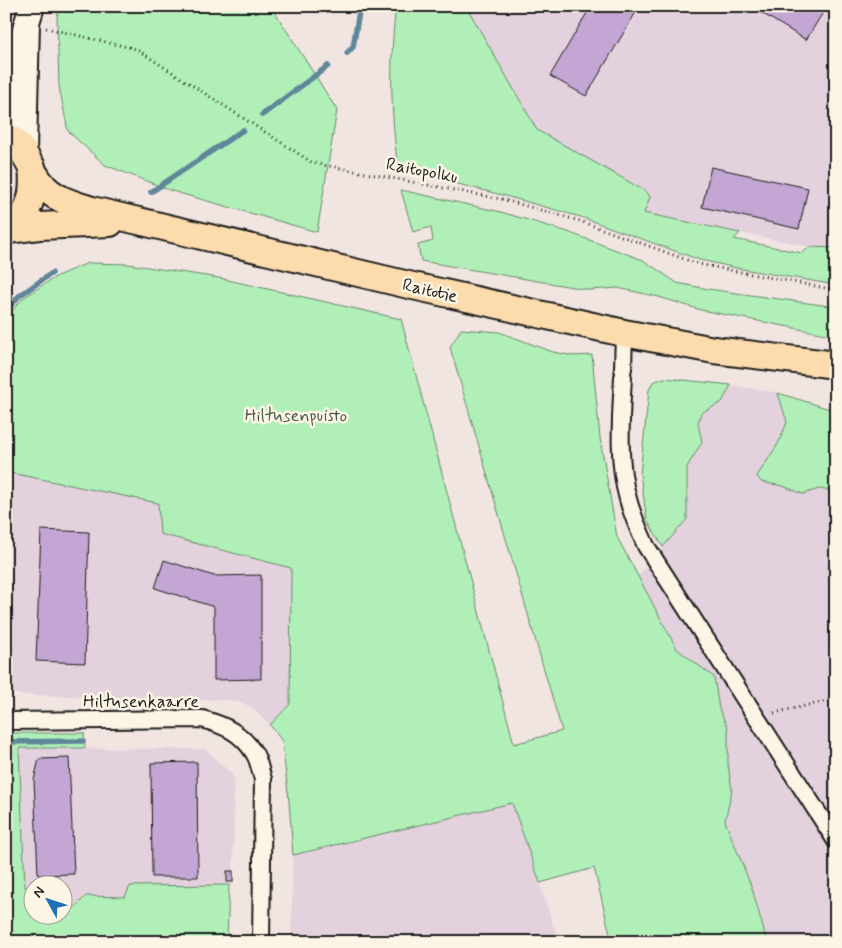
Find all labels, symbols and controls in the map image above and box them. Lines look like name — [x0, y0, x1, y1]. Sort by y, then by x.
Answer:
street label: Raitopolku — [384, 152, 460, 190]
street label: Raitotie — [400, 273, 460, 309]
park label: Hiltusenpuisto — [245, 404, 347, 428]
street label: Hiltusenkaarre — [83, 690, 199, 714]
north arrow — [22, 876, 72, 926]
text: N — [29, 883, 49, 902]

